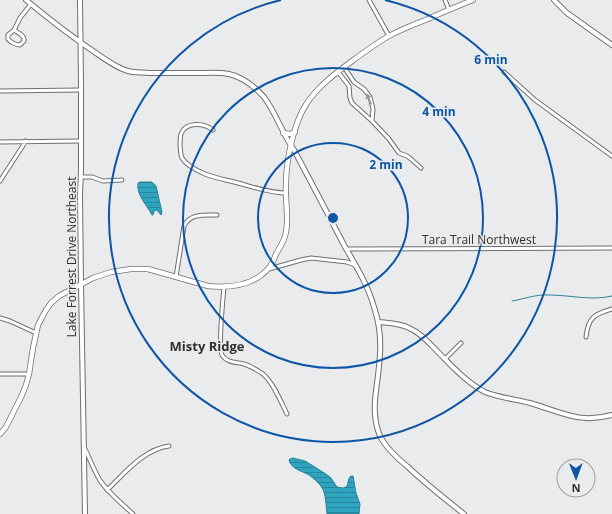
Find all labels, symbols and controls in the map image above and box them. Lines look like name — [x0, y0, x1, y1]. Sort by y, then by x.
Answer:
text: 6 min — [474, 51, 508, 68]
one-way arrow — [366, 92, 372, 104]
text: 4 min — [422, 103, 456, 120]
text: 2 min — [369, 156, 403, 173]
street label: Lake Forrest Drive Northeast — [63, 177, 80, 337]
centre of rings — [326, 211, 340, 225]
street label: Tara Trail Northwest — [422, 231, 536, 248]
district label: Misty Ridge — [170, 337, 245, 355]
north arrow — [556, 458, 596, 498]
text: N — [572, 481, 581, 496]

